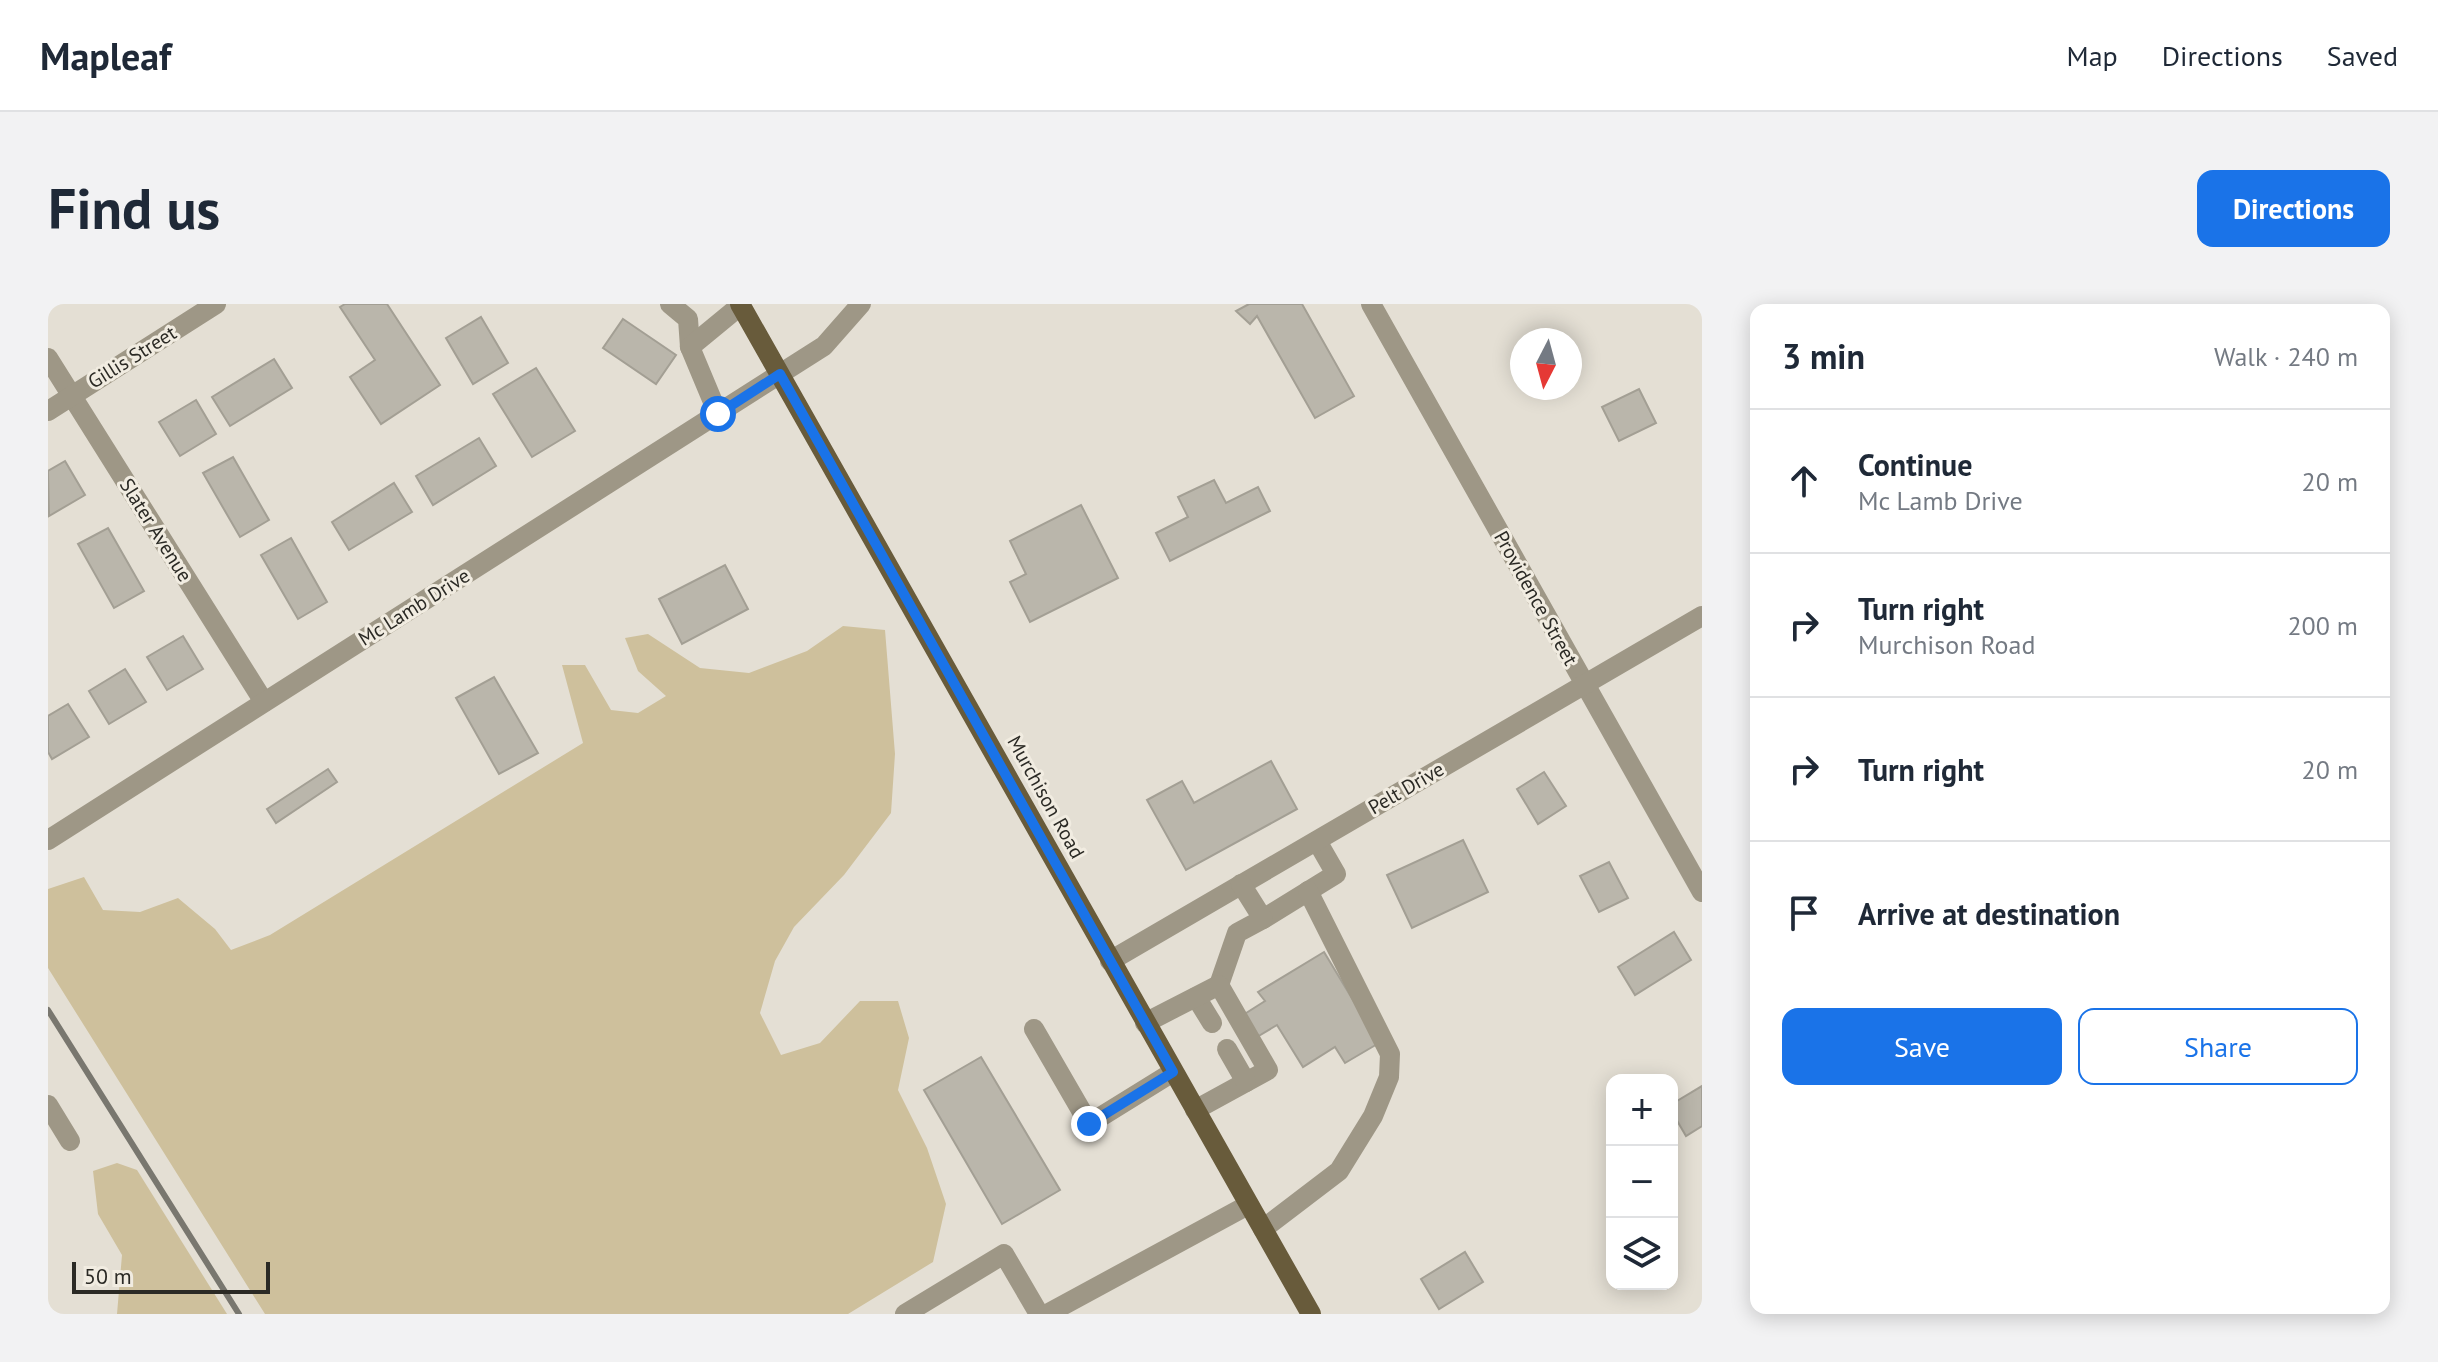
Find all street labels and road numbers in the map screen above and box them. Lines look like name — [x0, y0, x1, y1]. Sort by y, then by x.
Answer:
street label: Gillis Street — [83, 320, 181, 394]
street label: Slater Avenue — [114, 473, 198, 587]
street label: Providence Street — [1488, 526, 1584, 670]
street label: Mc Lamb Drive — [353, 562, 475, 652]
street label: Murchison Road — [1002, 731, 1090, 863]
street label: Pelt Drive — [1363, 756, 1449, 820]

